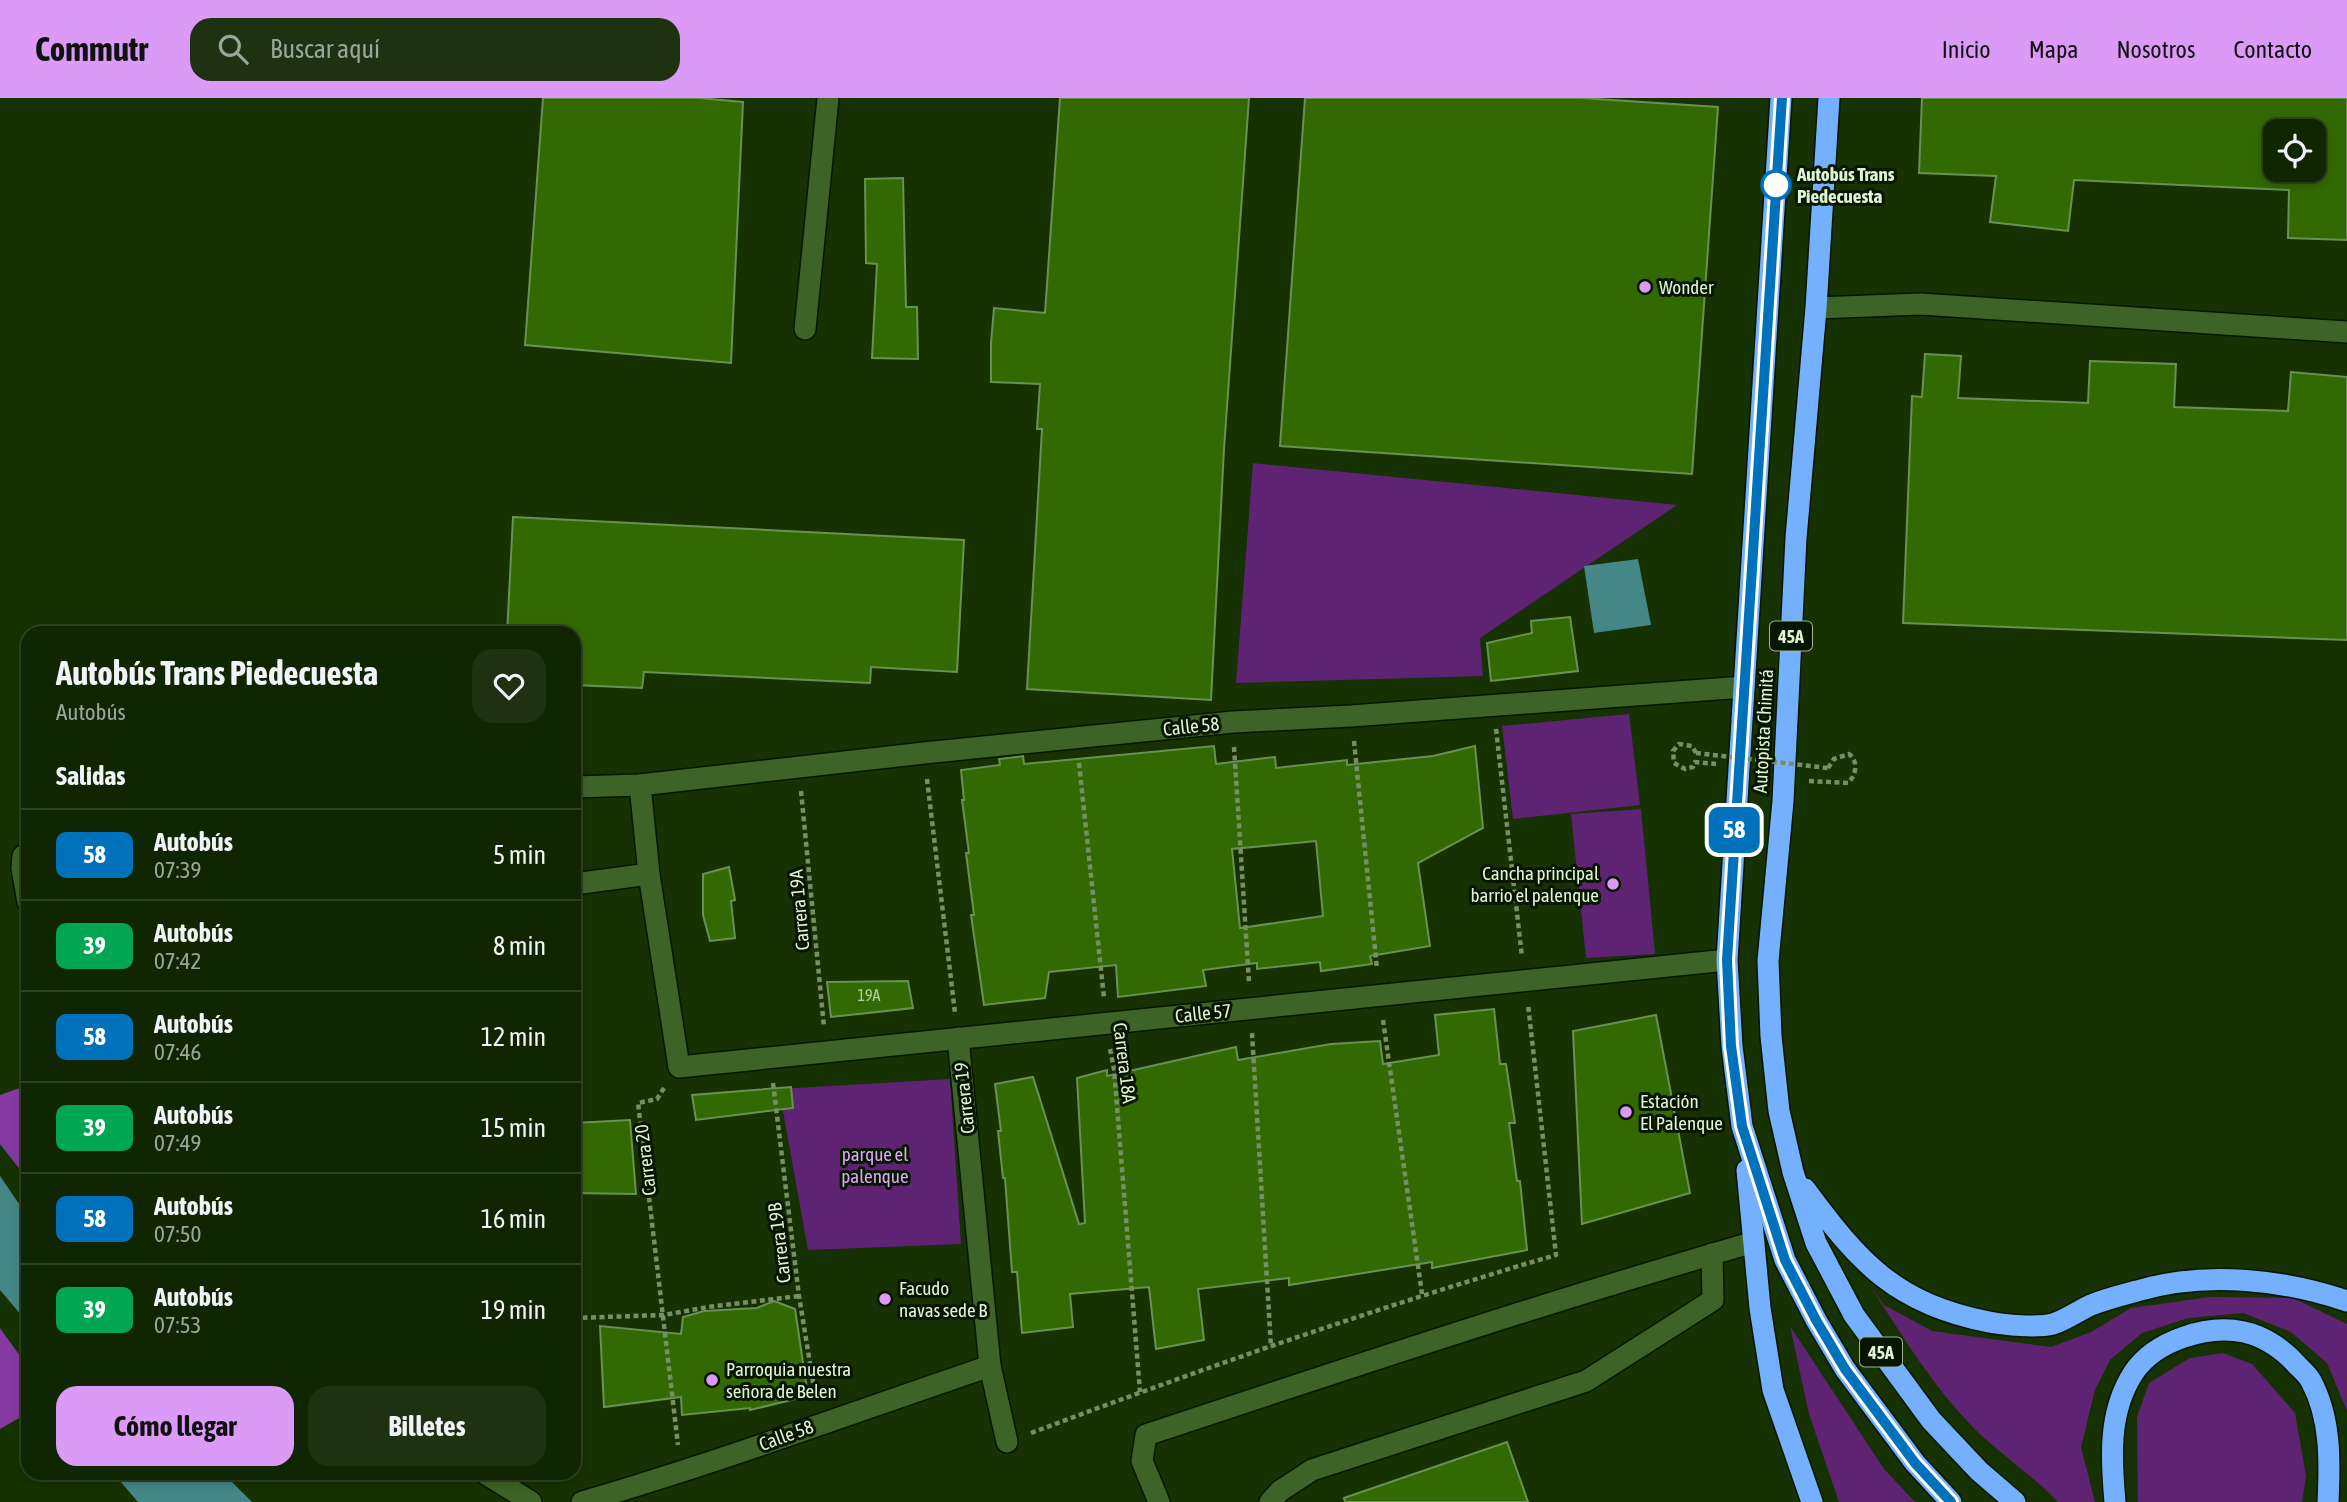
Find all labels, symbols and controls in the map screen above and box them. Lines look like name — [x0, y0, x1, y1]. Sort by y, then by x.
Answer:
search box — [190, 18, 680, 81]
text: Commutr — [35, 30, 148, 68]
icon: search — [214, 30, 252, 68]
text: Buscar aquí — [270, 34, 380, 64]
text: Inicio — [1942, 36, 1991, 63]
text: Mapa — [2029, 36, 2078, 63]
text: Nosotros — [2116, 36, 2195, 63]
text: Contacto — [2233, 36, 2312, 63]
map controls — [2263, 119, 2326, 182]
button: locate — [2263, 119, 2326, 182]
place label: Autobús Trans Piedecuesta — [1796, 163, 1895, 207]
marker: Autobús Trans Piedecuesta — [1761, 170, 1791, 200]
place label: Wonder — [1659, 276, 1714, 298]
marker: Wonder — [1637, 279, 1653, 295]
road number: 45A — [1770, 622, 1812, 650]
button: heart — [472, 649, 546, 723]
text: Autobús Trans Piedecuesta — [56, 654, 378, 692]
street label: Autopista Chimitá — [1749, 668, 1777, 794]
text: Autobús — [56, 699, 126, 725]
street label: Calle 58 — [1162, 712, 1220, 740]
text: Salidas — [56, 761, 125, 791]
line badge: 58 — [1702, 807, 1766, 853]
text: 58 — [1723, 816, 1745, 843]
text: Autobús — [154, 827, 233, 857]
text: 5 min — [493, 840, 546, 870]
text: 58 — [83, 841, 106, 868]
text: 07:39 — [154, 857, 201, 883]
place label: Cancha principal barrio el palenque — [1470, 862, 1599, 906]
street label: Carrera 19A — [784, 868, 813, 951]
marker: Cancha principal barrio el palenque — [1605, 876, 1621, 892]
text: Autobús — [154, 918, 233, 948]
text: 8 min — [493, 931, 546, 961]
text: 39 — [83, 932, 106, 959]
text: 07:42 — [154, 948, 201, 974]
house number: 19A — [858, 986, 881, 1004]
street label: Calle 57 — [1174, 999, 1232, 1027]
text: Autobús — [154, 1009, 233, 1039]
street label: Carrera 18A — [1109, 1021, 1141, 1105]
text: 12 min — [481, 1022, 546, 1052]
text: 58 — [83, 1023, 106, 1050]
text: 07:46 — [154, 1039, 201, 1065]
street label: Carrera 19 — [949, 1061, 979, 1135]
place label: Estación El Palenque — [1640, 1090, 1723, 1134]
text: Autobús — [154, 1100, 233, 1130]
marker: Estación El Palenque — [1618, 1104, 1634, 1120]
text: 15 min — [481, 1113, 546, 1143]
text: 39 — [83, 1114, 106, 1141]
street label: Carrera 20 — [630, 1123, 660, 1197]
text: 07:49 — [154, 1130, 201, 1156]
park label: parque el palenque — [841, 1143, 909, 1187]
text: Autobús — [154, 1191, 233, 1221]
street label: Carrera 19B — [763, 1202, 795, 1284]
text: 16 min — [481, 1204, 546, 1234]
text: 58 — [83, 1205, 106, 1232]
text: 07:50 — [154, 1221, 201, 1247]
place label: Facudo navas sede B — [899, 1277, 987, 1321]
text: Autobús — [154, 1282, 233, 1312]
marker: Facudo navas sede B — [877, 1291, 893, 1307]
text: 19 min — [481, 1295, 546, 1325]
text: 39 — [83, 1296, 106, 1323]
text: 07:53 — [154, 1312, 201, 1338]
road number: 45A — [1860, 1338, 1902, 1366]
place label: Parroquia nuestra señora de Belen — [726, 1358, 851, 1402]
marker: Parroquia nuestra señora de Belen — [704, 1372, 720, 1388]
button: Cómo llegar — [56, 1386, 294, 1466]
button: Billetes — [308, 1386, 546, 1466]
street label: Calle 58 — [756, 1415, 816, 1455]

